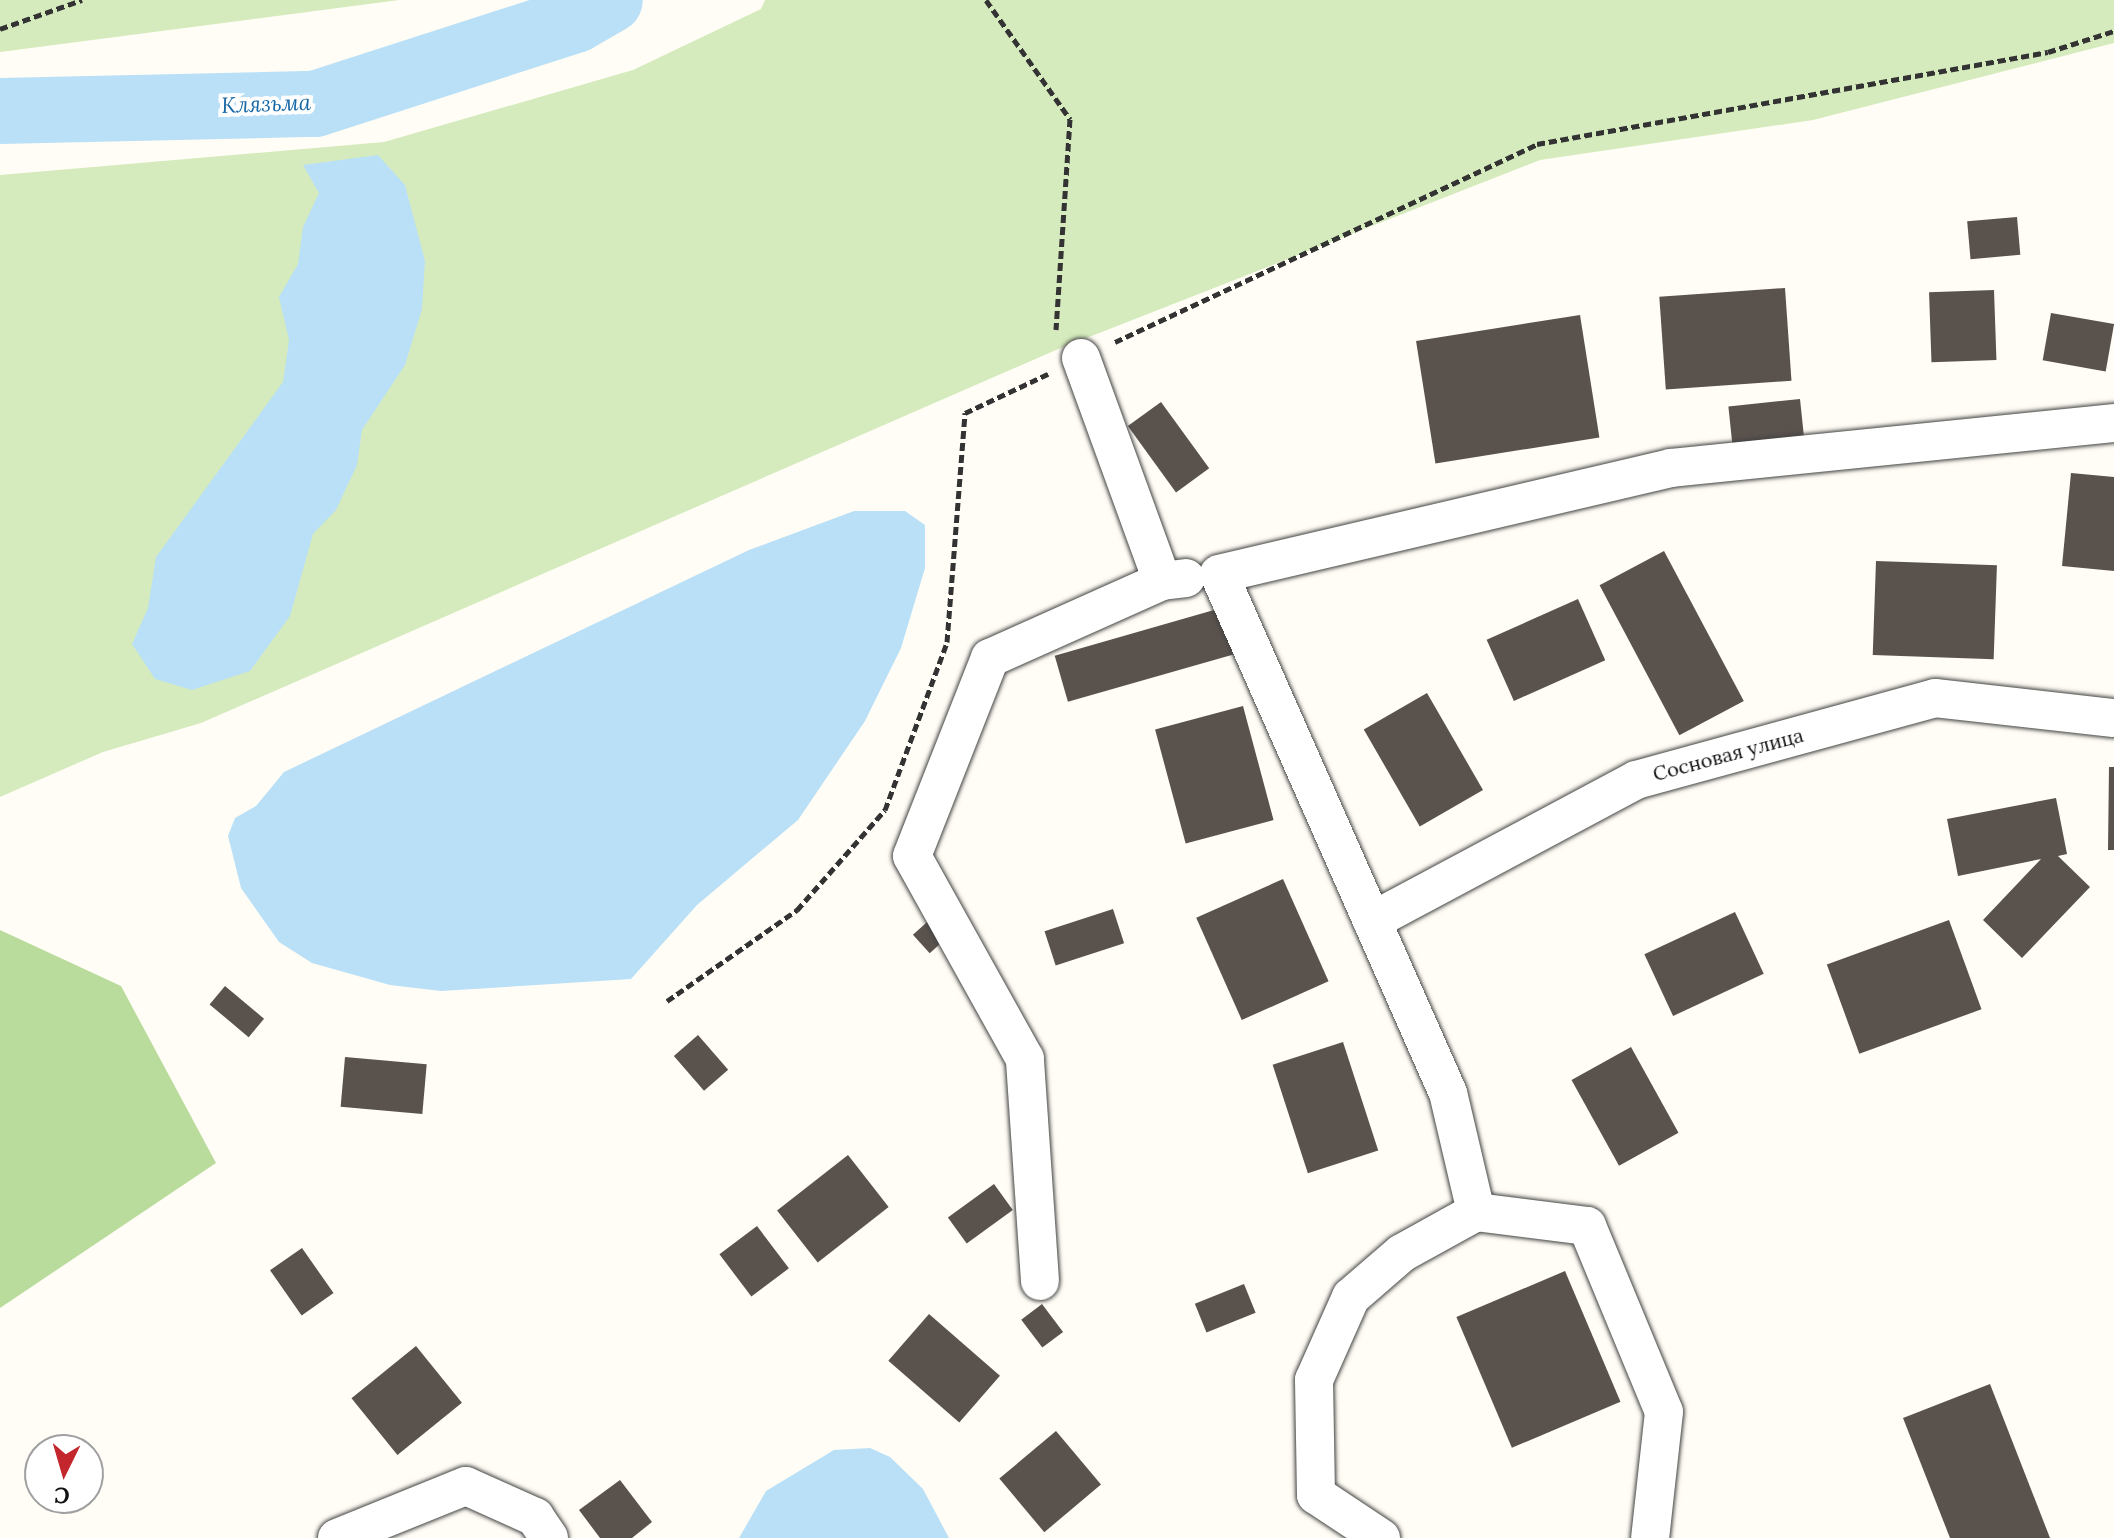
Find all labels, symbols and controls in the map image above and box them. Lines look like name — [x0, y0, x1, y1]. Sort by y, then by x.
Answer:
water label: Клязьма — [221, 89, 311, 119]
street label: Сосновая улица — [1650, 722, 1806, 786]
north arrow — [24, 1434, 104, 1514]
text: С — [53, 1481, 71, 1511]

